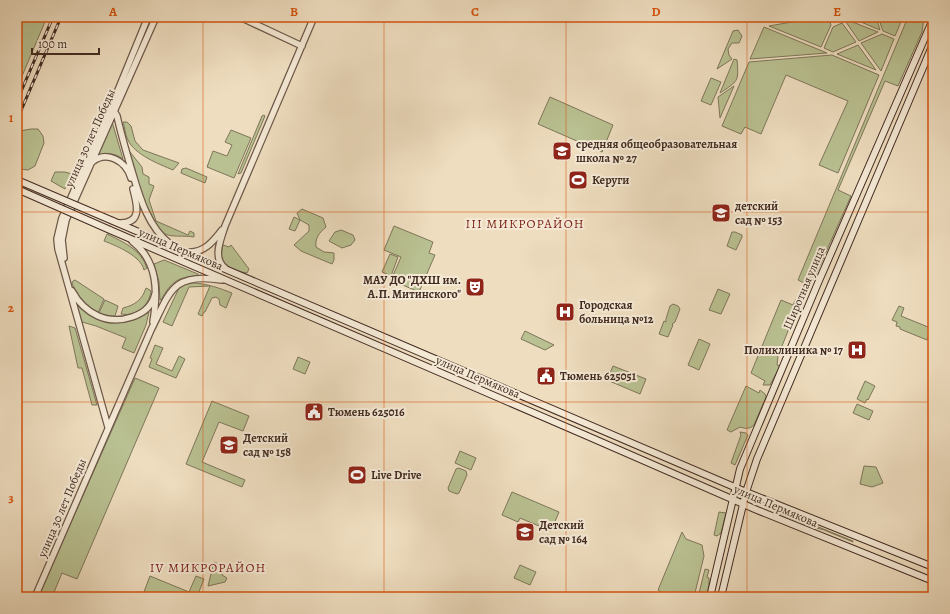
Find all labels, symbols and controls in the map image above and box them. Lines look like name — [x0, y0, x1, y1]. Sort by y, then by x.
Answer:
text: A — [108, 3, 118, 20]
text: B — [290, 3, 298, 20]
text: C — [471, 3, 479, 20]
text: D — [651, 3, 661, 20]
text: E — [833, 3, 841, 20]
scale bar — [32, 30, 99, 56]
text: 100 m — [38, 36, 67, 52]
street label: улица 30 лет Победы — [61, 86, 119, 191]
text: 1 — [9, 109, 14, 126]
place label: средняя общеобразовательная школа № 27 — [576, 136, 737, 166]
school or university icon: средняя общеобразовательная школа № 27 — [551, 140, 573, 162]
sports icon: Керуги — [567, 169, 589, 191]
place label: Керуги — [592, 172, 630, 188]
place label: детский сад № 153 — [734, 198, 782, 228]
school or university icon: детский сад № 153 — [710, 202, 732, 224]
district label: III МИКРОРАЙОН — [466, 215, 584, 232]
street label: улица Пермякова — [135, 224, 226, 274]
street label: Широтная улица — [779, 244, 829, 332]
place label: МАУ ДО "ДХШ им. А.П. Митинского" — [363, 272, 461, 302]
theatre icon: МАУ ДО "ДХШ им. А.П. Митинского" — [464, 276, 486, 298]
place label: Городская больница №12 — [579, 297, 654, 327]
text: 2 — [8, 299, 15, 316]
hospital icon: Городская больница №12 — [554, 301, 576, 323]
hospital icon: Поликлиника № 17 — [846, 339, 868, 361]
place label: Поликлиника № 17 — [744, 342, 844, 358]
street label: улица Пермякова — [432, 352, 523, 402]
public building icon: Тюмень 625051 — [535, 365, 557, 387]
place label: Тюмень 625051 — [560, 368, 637, 384]
public building icon: Тюмень 625016 — [303, 401, 325, 423]
place label: Тюмень 625016 — [328, 404, 405, 420]
place label: Детский сад № 158 — [243, 430, 291, 460]
school or university icon: Детский сад № 158 — [218, 434, 240, 456]
street label: улица 30 лет Победы — [34, 456, 90, 561]
sports icon: Live Drive — [346, 464, 368, 486]
place label: Live Drive — [371, 467, 422, 483]
street label: улица Пермякова — [730, 481, 821, 531]
text: 3 — [8, 489, 14, 506]
place label: Детский сад № 164 — [539, 517, 588, 547]
school or university icon: Детский сад № 164 — [514, 521, 536, 543]
district label: IV МИКРОРАЙОН — [150, 559, 266, 576]

